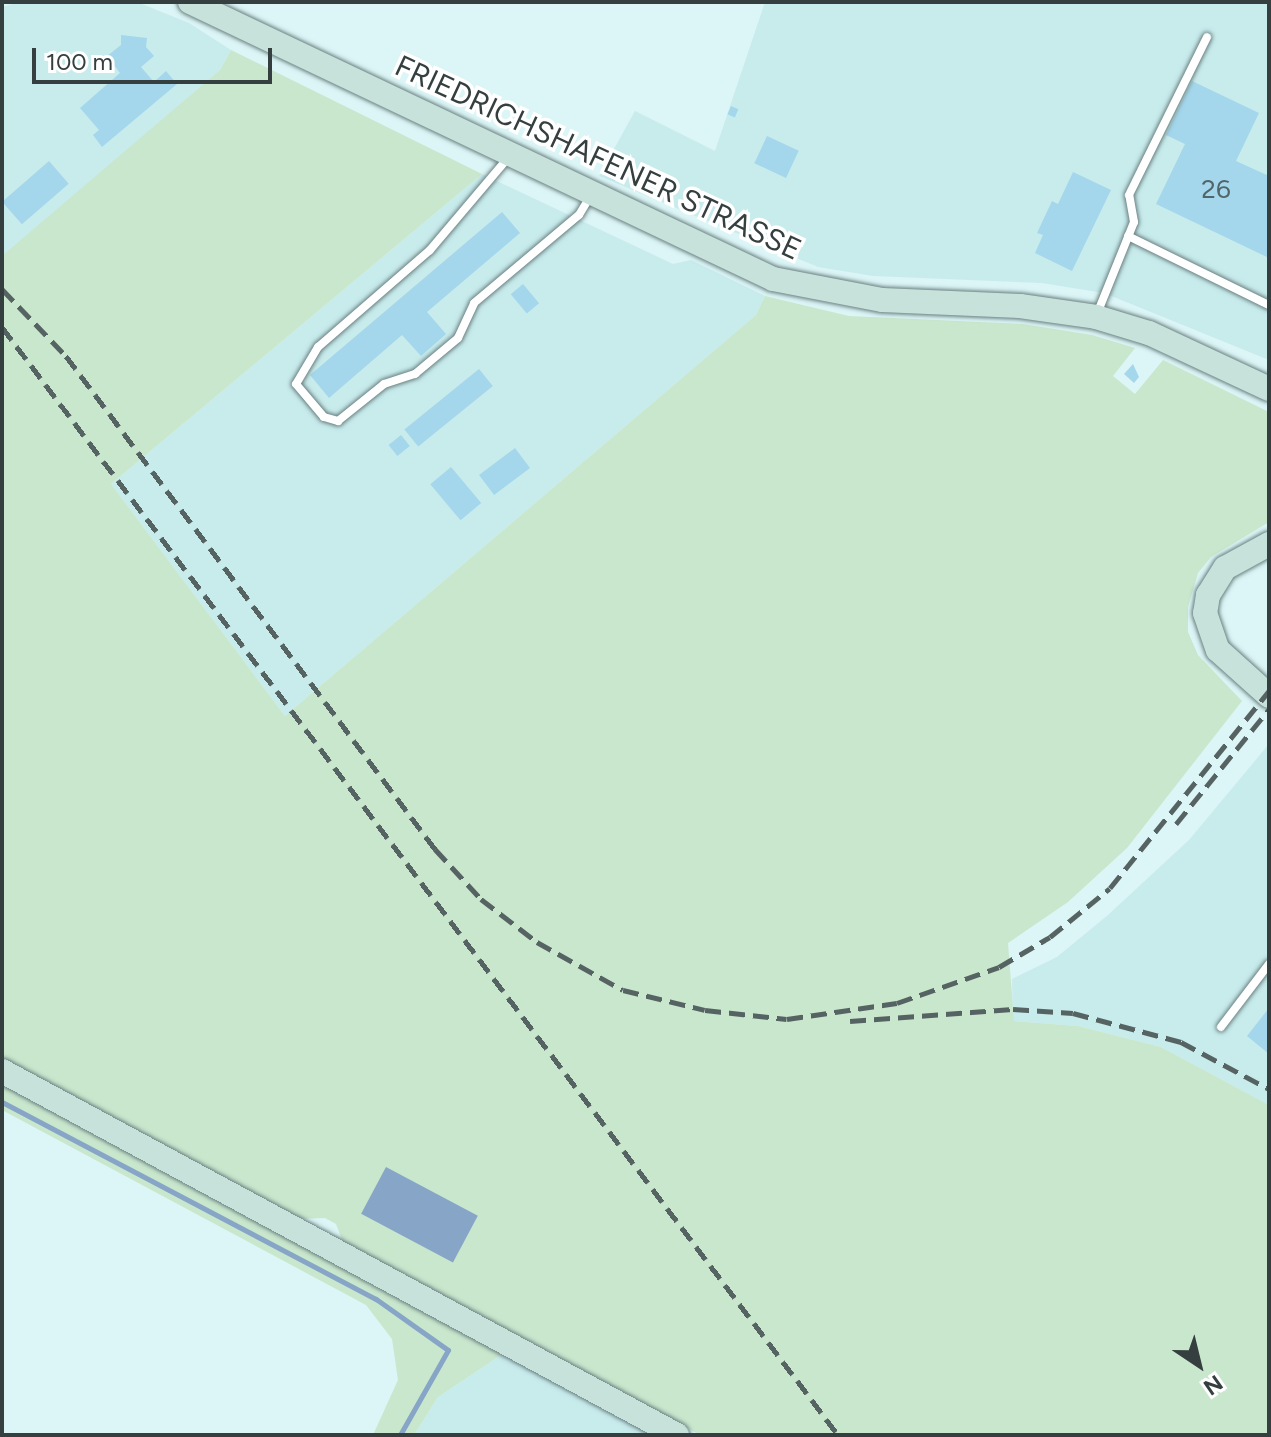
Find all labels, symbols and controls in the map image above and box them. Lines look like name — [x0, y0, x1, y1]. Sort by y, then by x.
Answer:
scale bar — [36, 32, 276, 82]
text: 100 m — [46, 47, 113, 76]
street label: FRIEDRICHSHAFENER STRASSE — [389, 48, 807, 268]
house number: 26 — [1201, 174, 1231, 206]
north arrow — [1159, 1325, 1239, 1405]
text: N — [1198, 1369, 1228, 1401]

